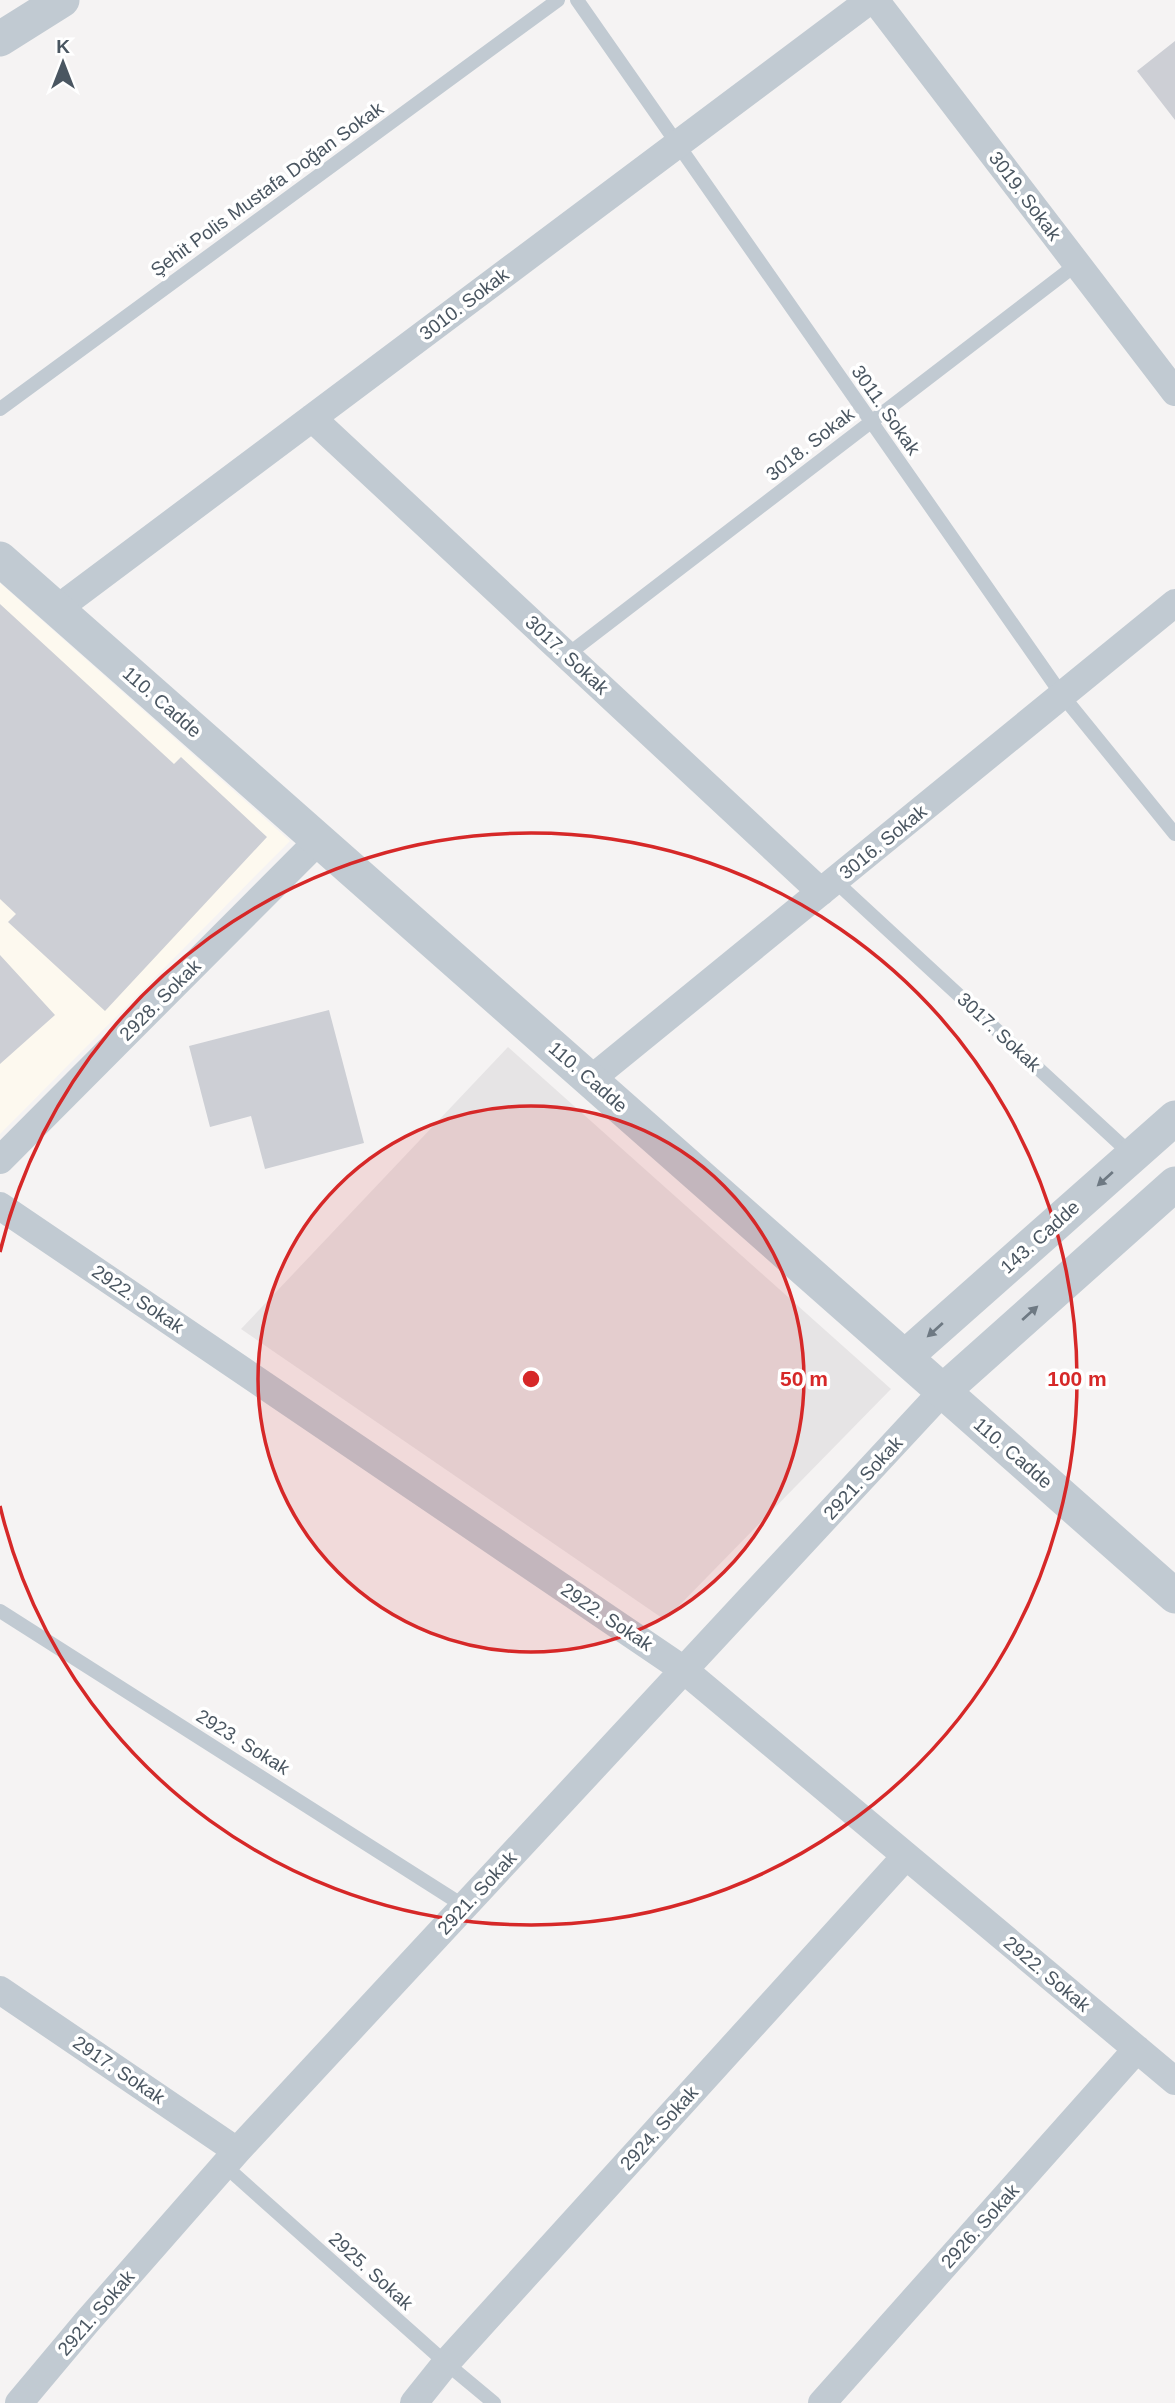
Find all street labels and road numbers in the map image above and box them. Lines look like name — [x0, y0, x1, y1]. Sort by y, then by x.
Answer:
street label: Şehit Polis Mustafa Doğan Sokak — [147, 97, 388, 280]
street label: 3019. Sokak — [985, 147, 1065, 245]
street label: 3010. Sokak — [415, 264, 513, 344]
street label: 3011. Sokak — [848, 361, 925, 459]
street label: 3018. Sokak — [762, 403, 858, 485]
street label: 3017. Sokak — [521, 611, 613, 699]
street label: 110. Cadde — [119, 662, 205, 742]
street label: 3016. Sokak — [835, 800, 931, 883]
street label: 2928. Sokak — [115, 955, 205, 1045]
street label: 3017. Sokak — [953, 988, 1045, 1076]
street label: 110. Cadde — [545, 1037, 631, 1117]
street label: 143. Cadde — [996, 1196, 1084, 1278]
street label: 2922. Sokak — [88, 1261, 188, 1338]
street label: 110. Cadde — [970, 1413, 1056, 1493]
street label: 2921. Sokak — [819, 1432, 907, 1524]
street label: 2922. Sokak — [557, 1579, 657, 1656]
street label: 2923. Sokak — [193, 1705, 294, 1779]
street label: 2921. Sokak — [433, 1847, 521, 1939]
street label: 2922. Sokak — [1000, 1932, 1095, 2016]
street label: 2917. Sokak — [69, 2032, 169, 2109]
street label: 2924. Sokak — [616, 2081, 702, 2174]
street label: 2926. Sokak — [937, 2179, 1023, 2272]
street label: 2925. Sokak — [325, 2228, 418, 2314]
street label: 2921. Sokak — [53, 2266, 139, 2360]

